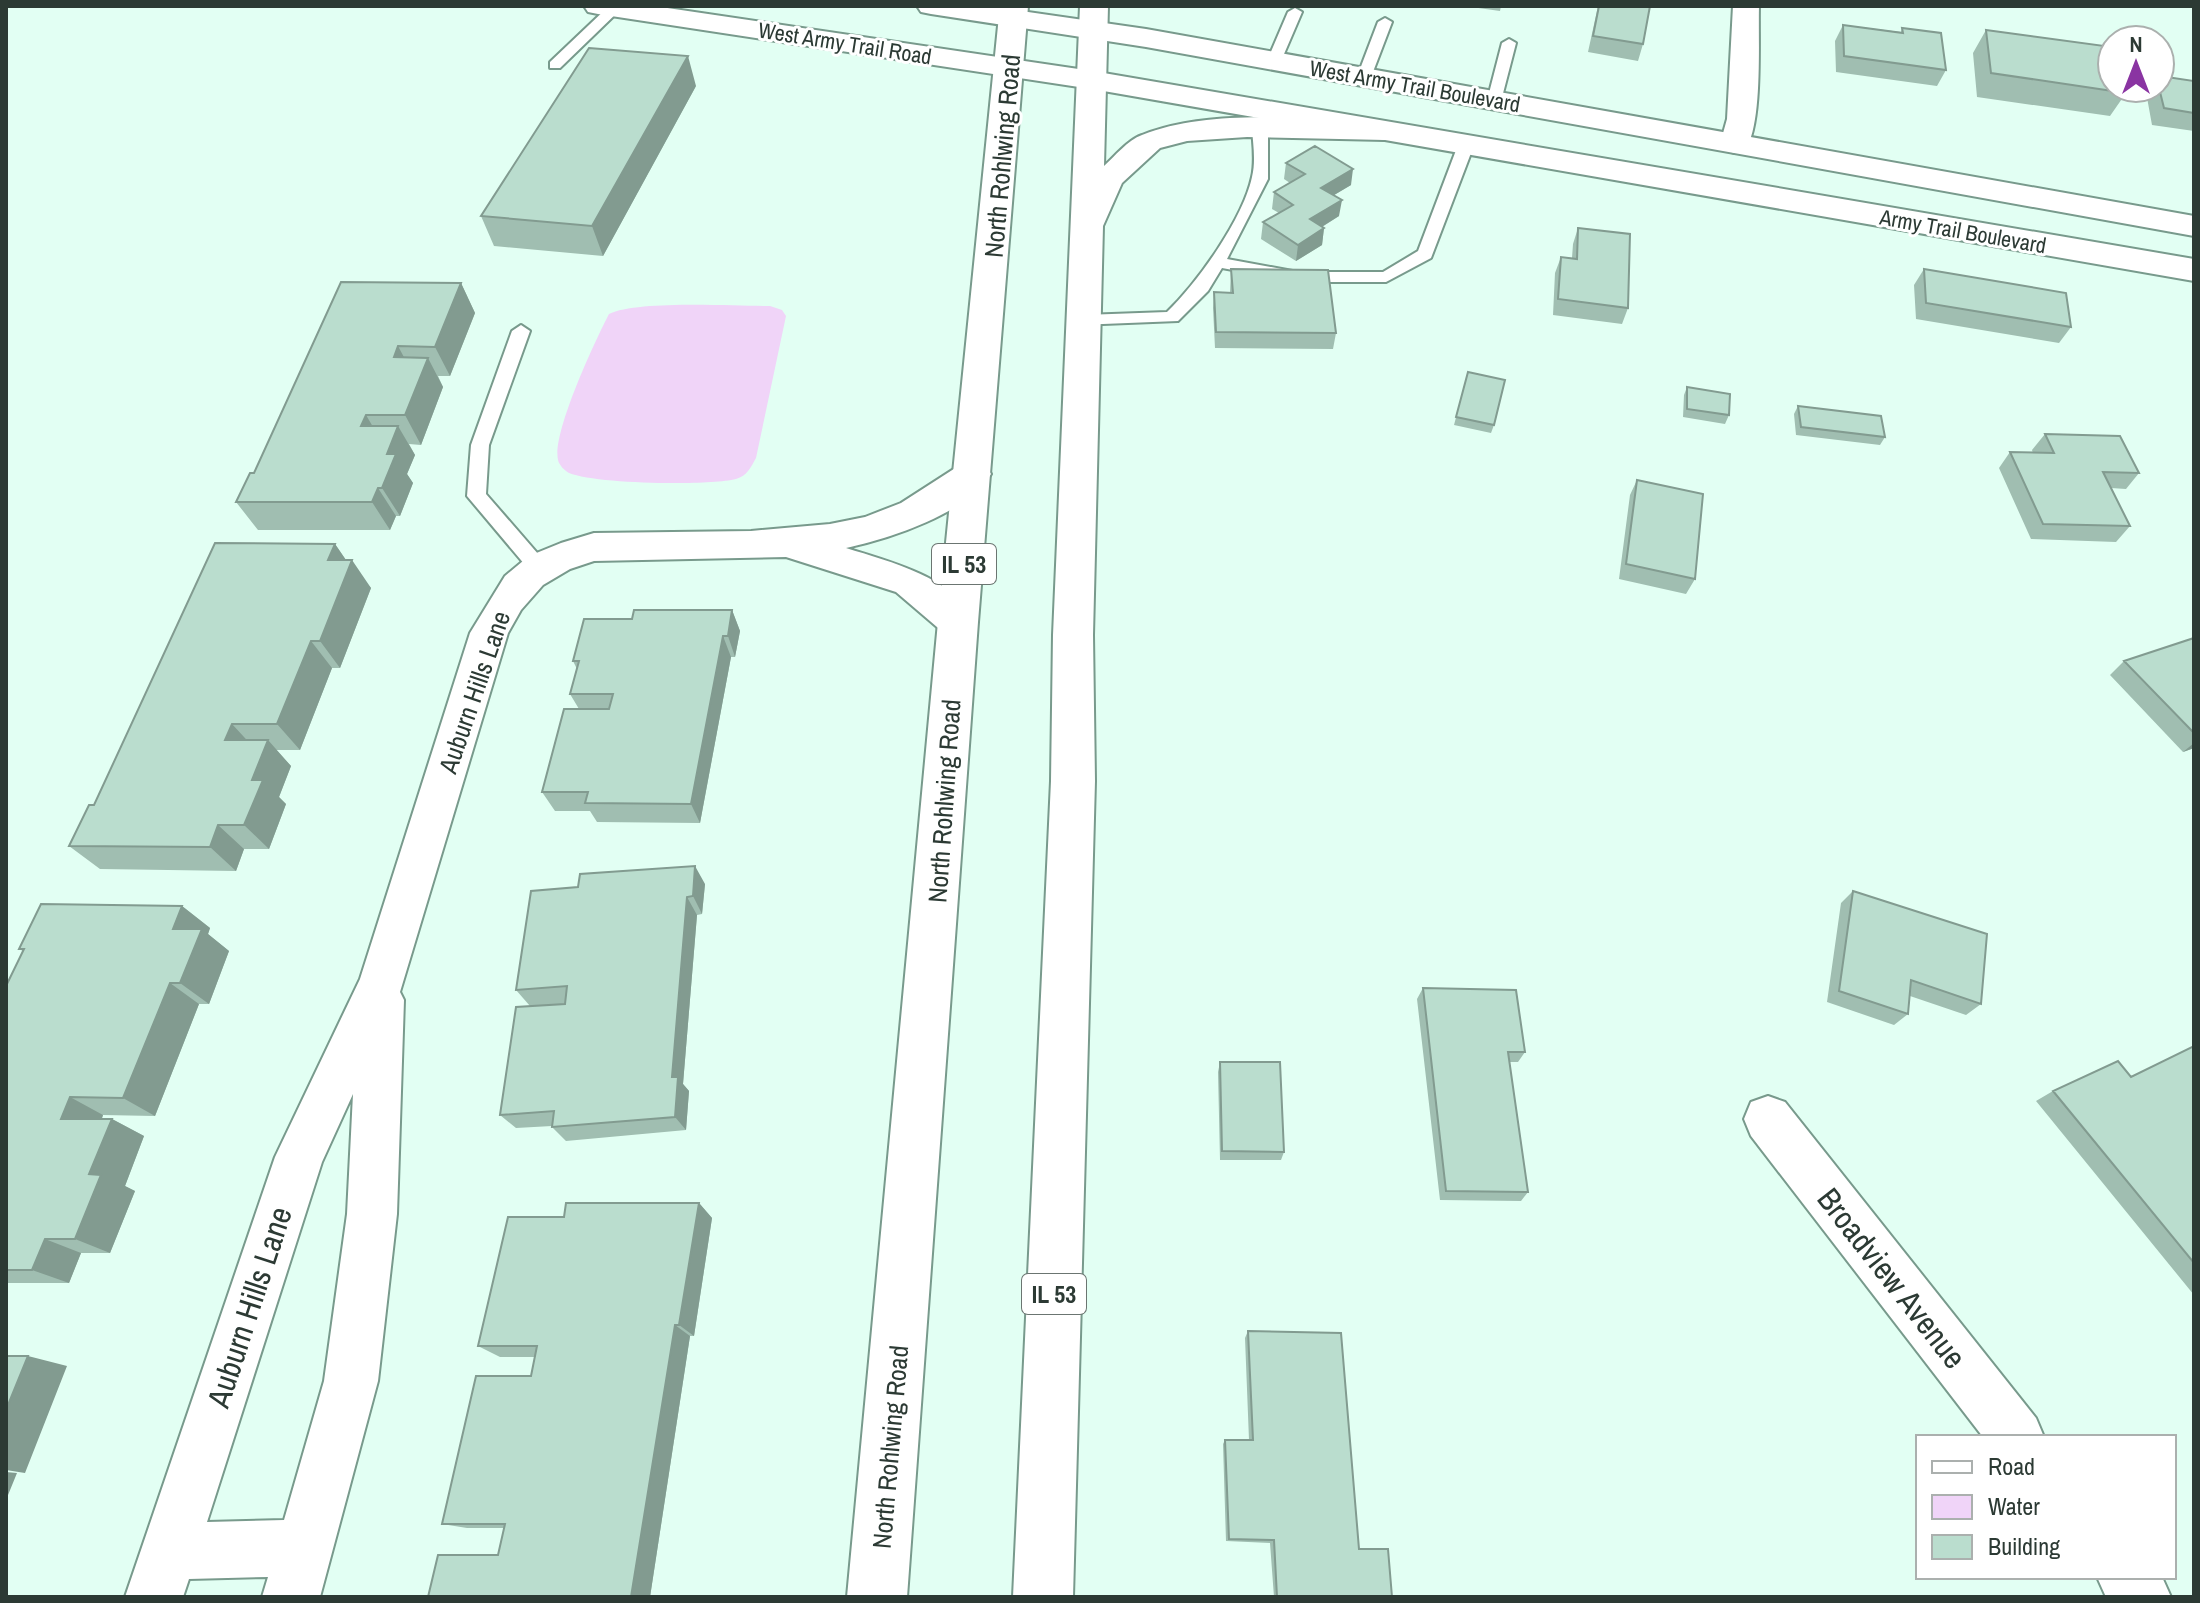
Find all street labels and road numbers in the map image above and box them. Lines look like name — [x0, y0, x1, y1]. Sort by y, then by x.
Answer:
street label: West Army Trail Road — [756, 14, 934, 72]
street label: North Rohlwing Road — [976, 53, 1028, 259]
street label: West Army Trail Boulevard — [1307, 53, 1523, 119]
street label: Army Trail Boulevard — [1876, 201, 2049, 260]
road number: IL 53 — [932, 544, 996, 584]
street label: Auburn Hills Lane — [430, 606, 518, 779]
street label: North Rohlwing Road — [919, 698, 969, 904]
street label: Broadview Avenue — [1808, 1179, 1976, 1377]
street label: Auburn Hills Lane — [196, 1201, 302, 1414]
road number: IL 53 — [1022, 1274, 1086, 1314]
street label: North Rohlwing Road — [864, 1344, 916, 1550]

